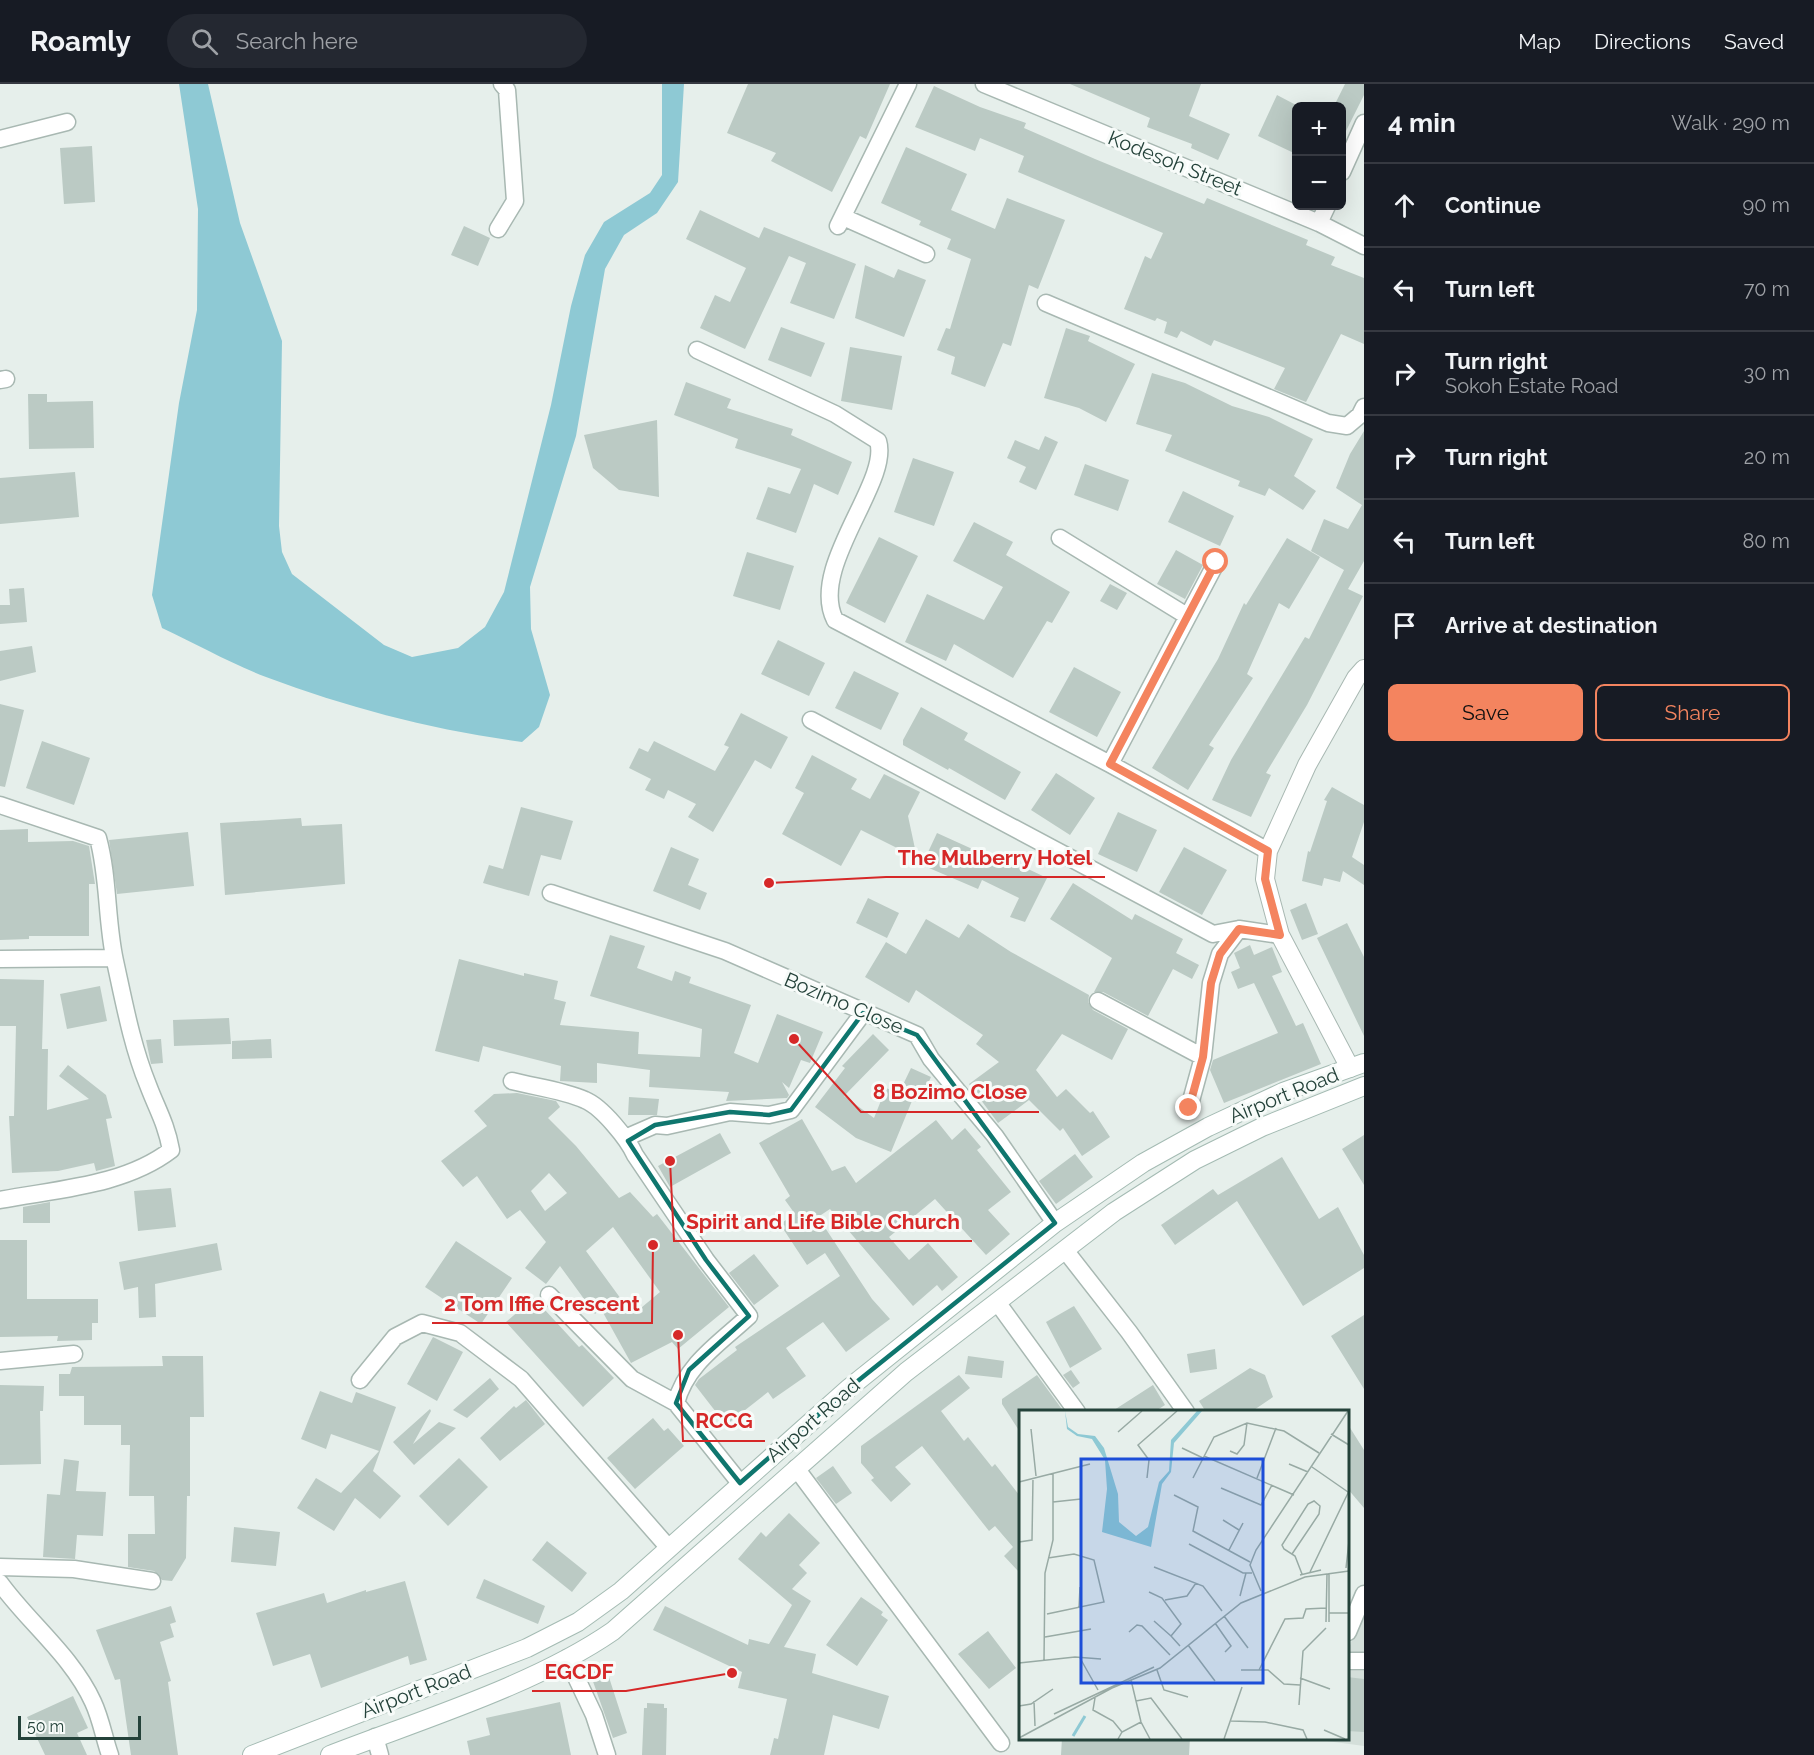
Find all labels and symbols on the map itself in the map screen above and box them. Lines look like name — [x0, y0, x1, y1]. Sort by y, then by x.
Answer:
street label: Kodesoh Street — [1105, 125, 1246, 201]
route start — [1202, 548, 1228, 574]
callout: The Mulberry Hotel — [886, 838, 1105, 877]
text: The Mulberry Hotel — [898, 845, 1093, 870]
street label: Bozimo Close — [781, 967, 907, 1039]
street label: Airport Road — [1226, 1062, 1342, 1128]
callout: 8 Bozimo Close — [861, 1073, 1039, 1112]
text: 8 Bozimo Close — [873, 1079, 1028, 1104]
route end — [1175, 1094, 1201, 1120]
callout: Spirit and Life Bible Church — [674, 1202, 972, 1241]
text: Spirit and Life Bible Church — [686, 1209, 960, 1234]
callout: 2 Tom Iffie Crescent — [432, 1284, 652, 1323]
text: 2 Tom Iffie Crescent — [444, 1291, 640, 1316]
street label: Airport Road — [761, 1373, 865, 1467]
callout: RCCG — [683, 1402, 765, 1441]
text: RCCG — [695, 1408, 753, 1433]
inset map — [1019, 1410, 1349, 1740]
callout: EGCDF — [532, 1652, 626, 1691]
street label: Airport Road — [358, 1659, 474, 1723]
text: EGCDF — [544, 1659, 614, 1684]
scale bar — [18, 1713, 141, 1740]

